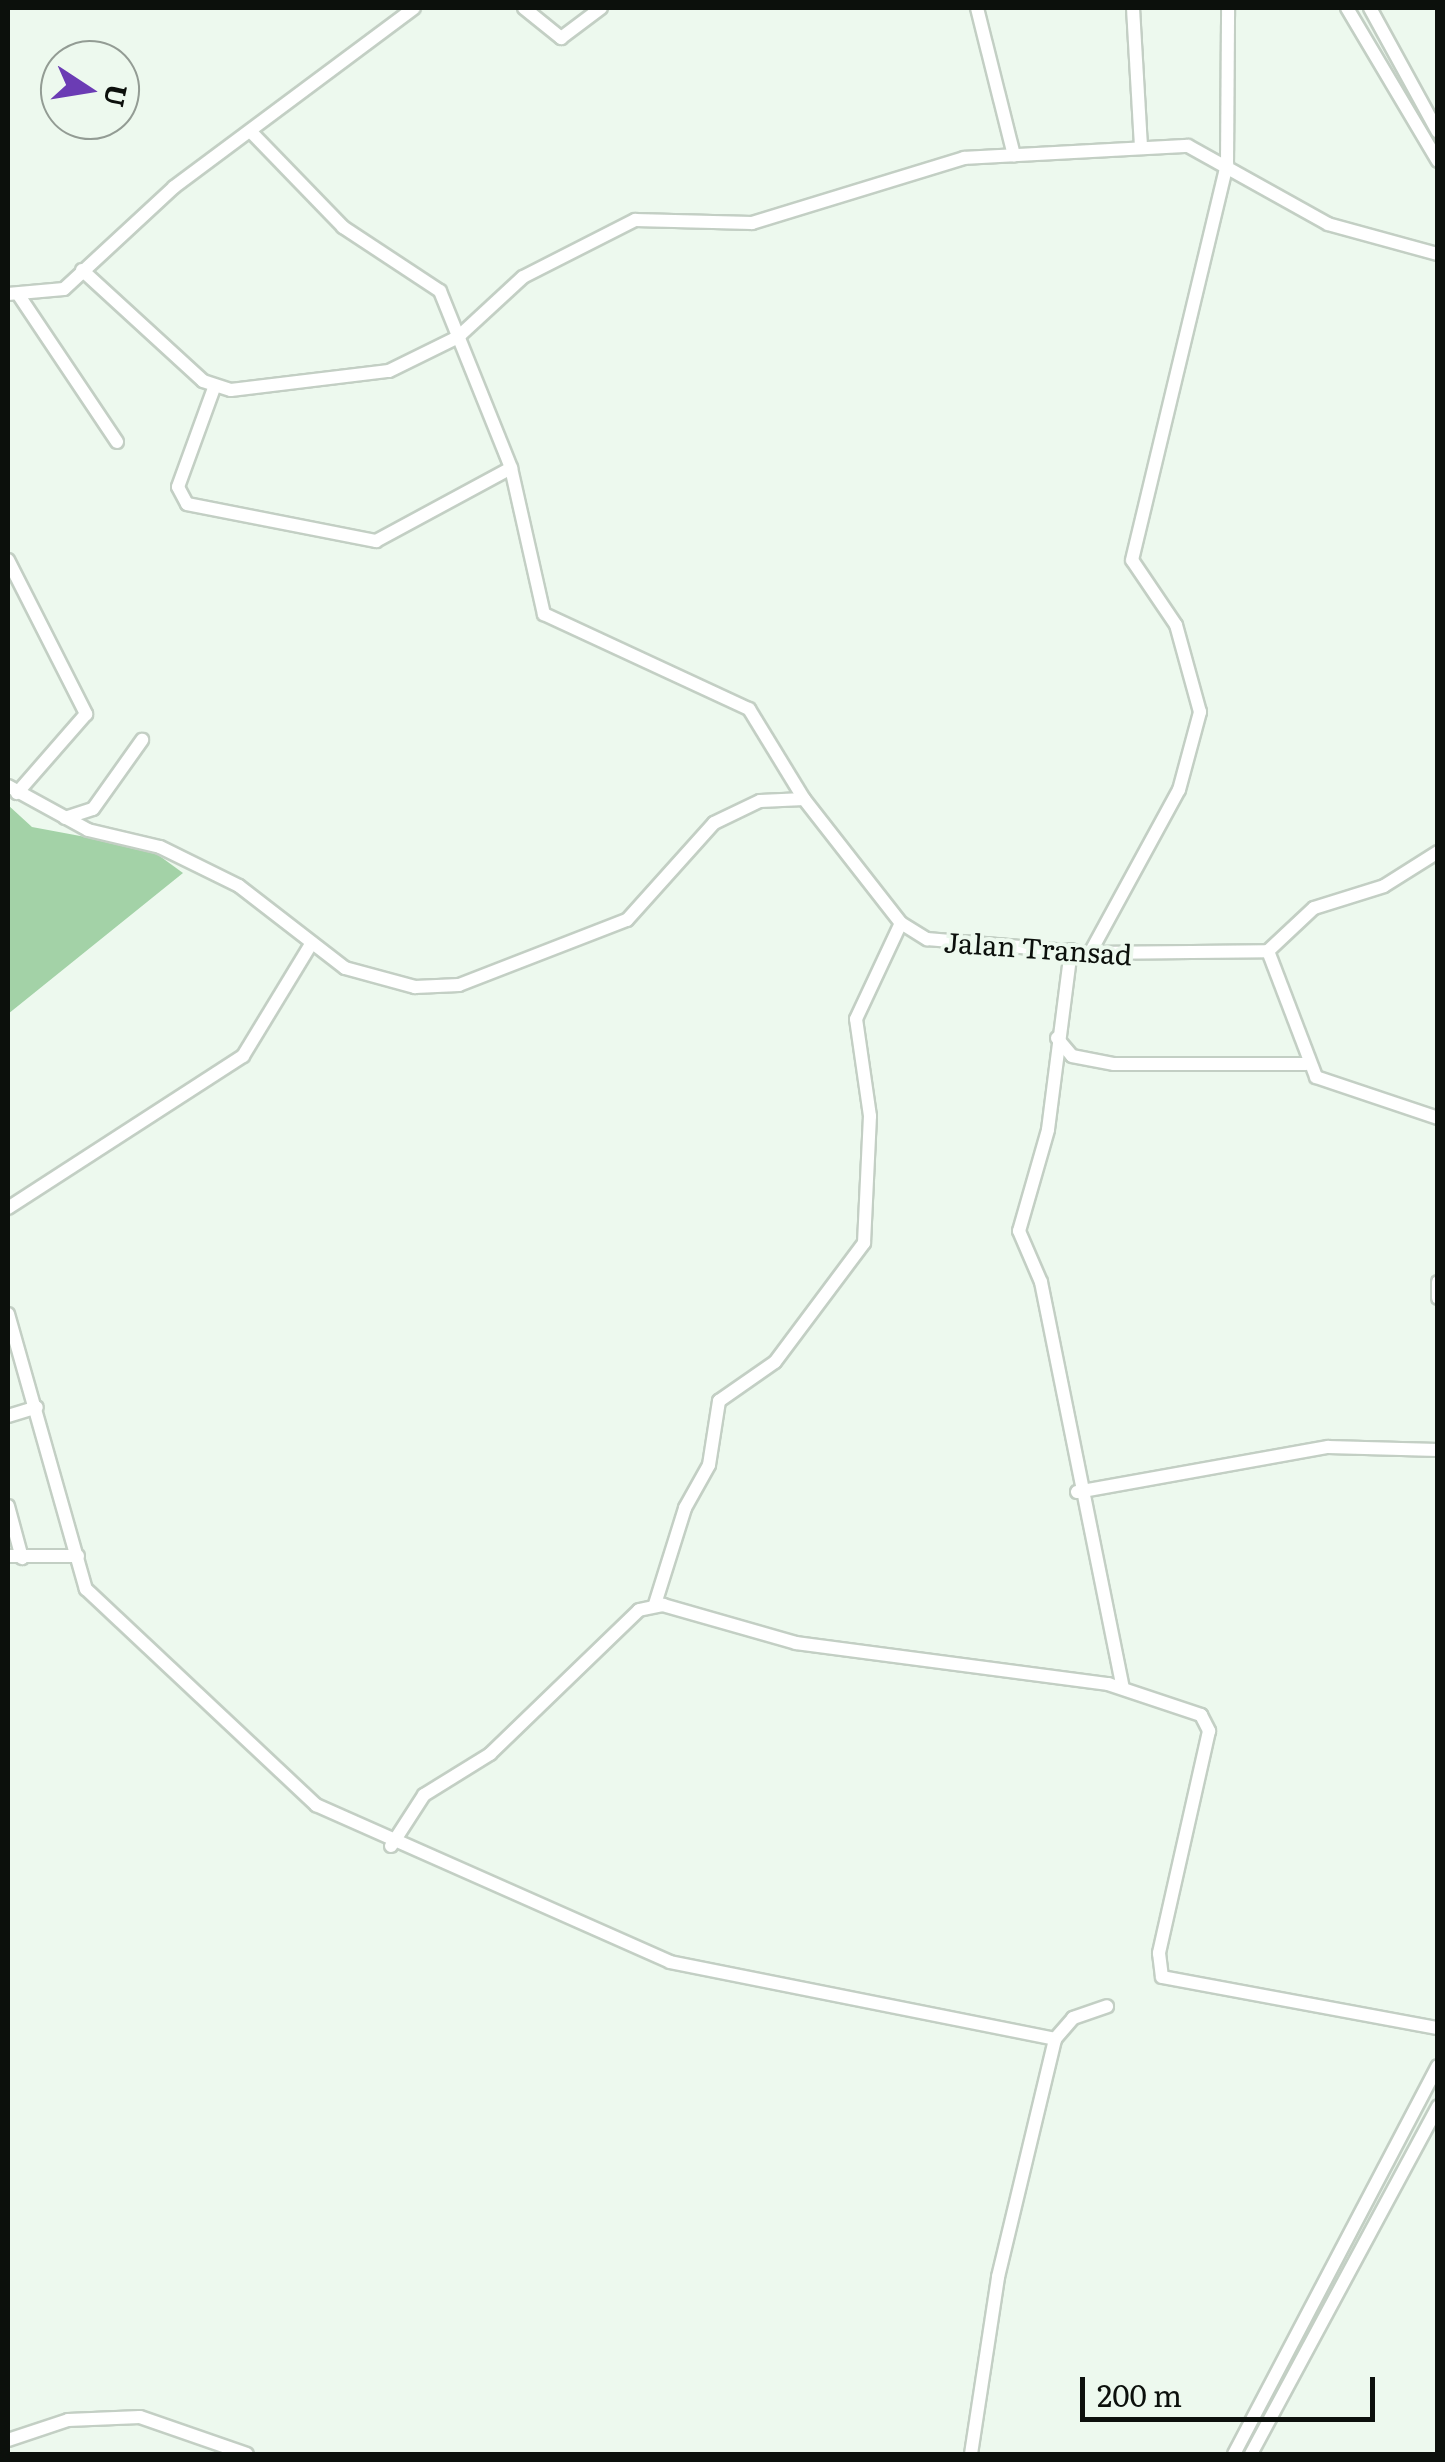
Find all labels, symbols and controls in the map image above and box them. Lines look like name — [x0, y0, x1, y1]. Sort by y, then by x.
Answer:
north arrow — [40, 40, 140, 140]
text: U — [95, 81, 140, 111]
street label: Jalan Transad — [943, 924, 1133, 970]
scale bar — [1085, 2357, 1380, 2419]
text: 200 m — [1097, 2372, 1182, 2416]

